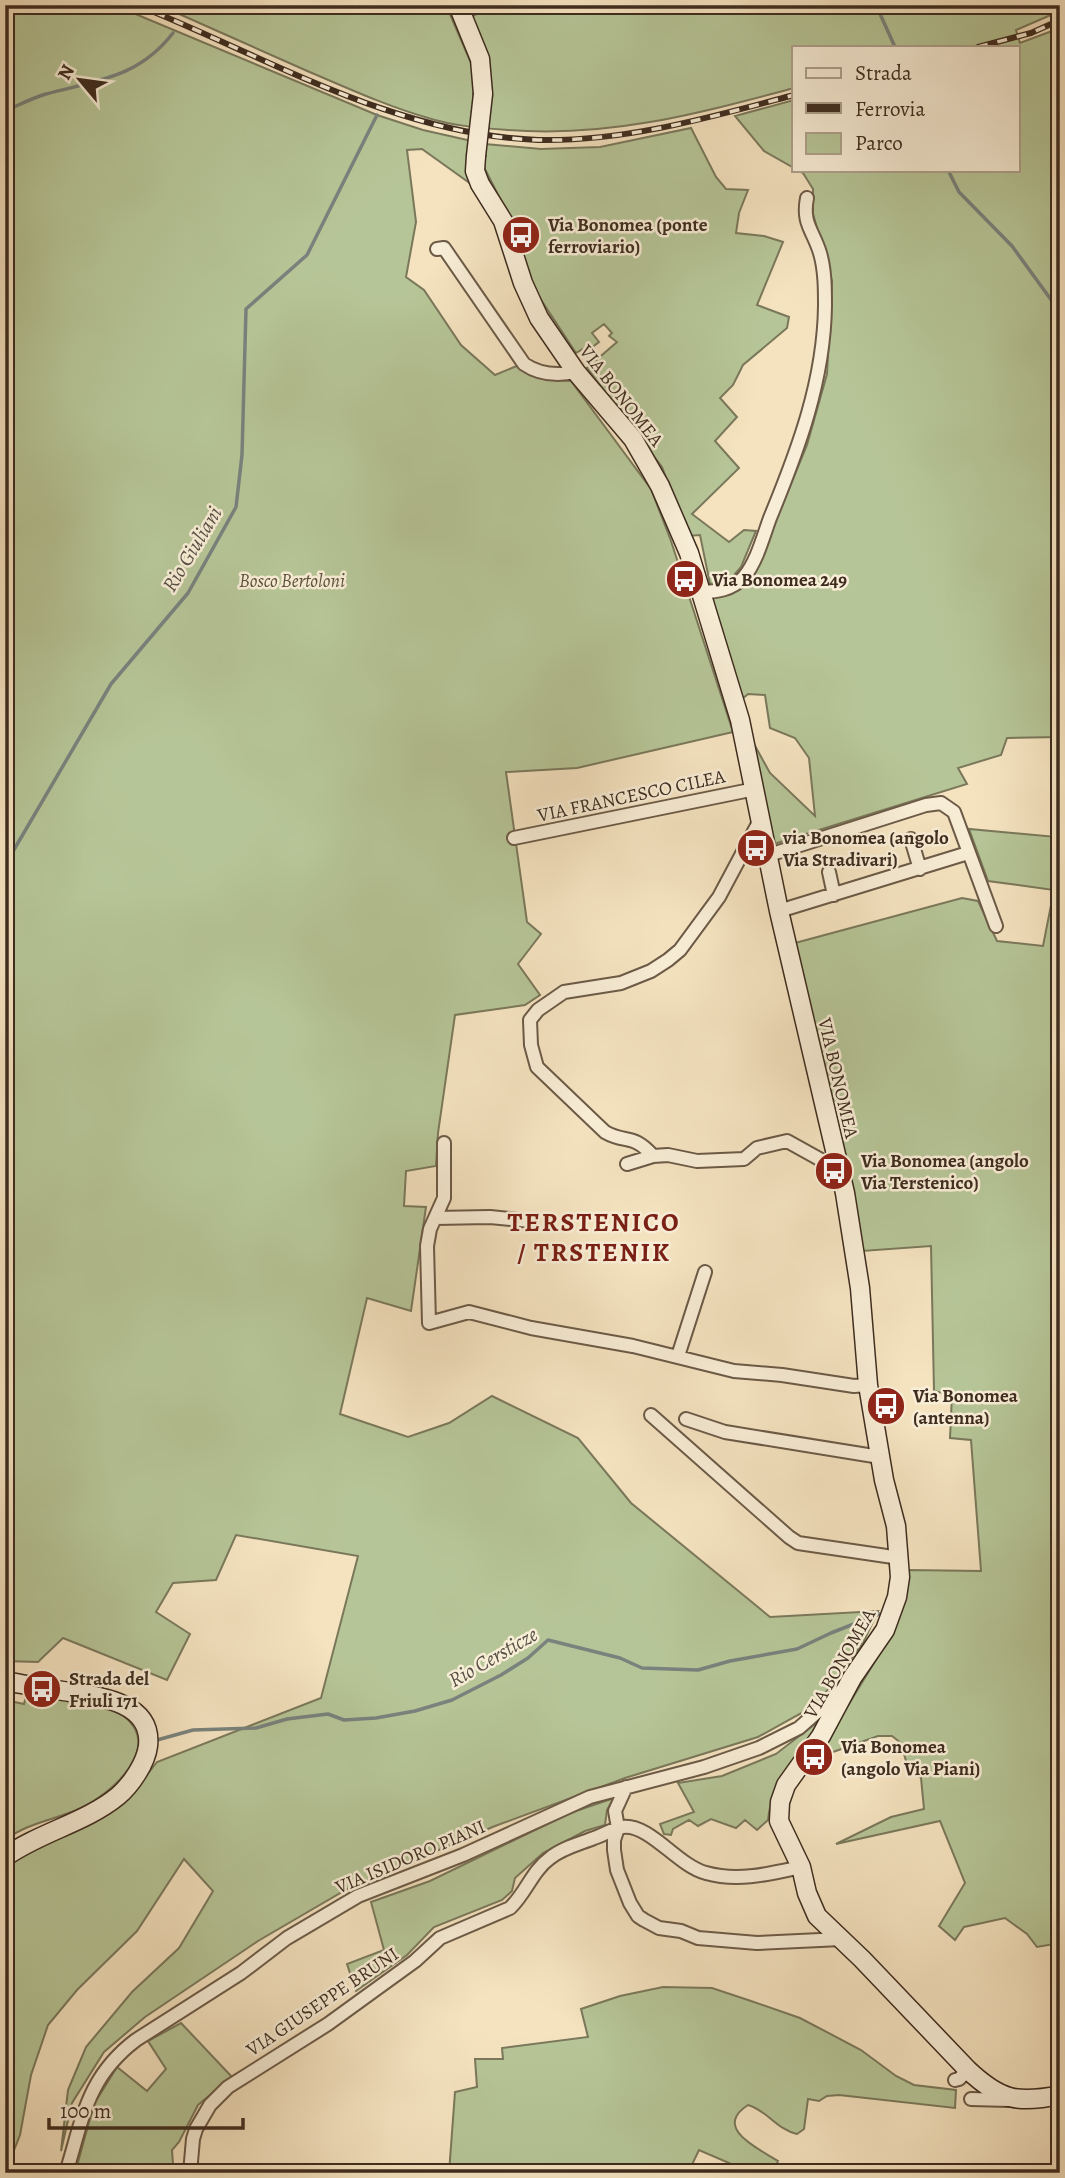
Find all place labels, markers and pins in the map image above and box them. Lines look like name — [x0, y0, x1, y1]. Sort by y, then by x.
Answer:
place label: Via Bonomea (ponte ferroviario) — [547, 212, 708, 260]
bus stop icon: Via Bonomea (ponte ferroviario) — [500, 214, 542, 256]
bus stop icon: Via Bonomea 249 — [664, 558, 706, 600]
place label: Via Bonomea 249 — [711, 567, 847, 593]
place label: via Bonomea (angolo Via Stradivari) — [782, 825, 949, 873]
bus stop icon: via Bonomea (angolo Via Stradivari) — [735, 827, 777, 869]
place label: Via Bonomea (angolo Via Terstenico) — [860, 1148, 1029, 1196]
bus stop icon: Via Bonomea (angolo Via Terstenico) — [813, 1150, 855, 1192]
place label: Via Bonomea (antenna) — [912, 1383, 1019, 1431]
bus stop icon: Via Bonomea (antenna) — [865, 1385, 907, 1427]
place label: Strada del Friuli 171 — [69, 1666, 149, 1714]
bus stop icon: Strada del Friuli 171 — [21, 1668, 63, 1710]
place label: Via Bonomea (angolo Via Piani) — [840, 1734, 980, 1782]
bus stop icon: Via Bonomea (angolo Via Piani) — [793, 1736, 835, 1778]

